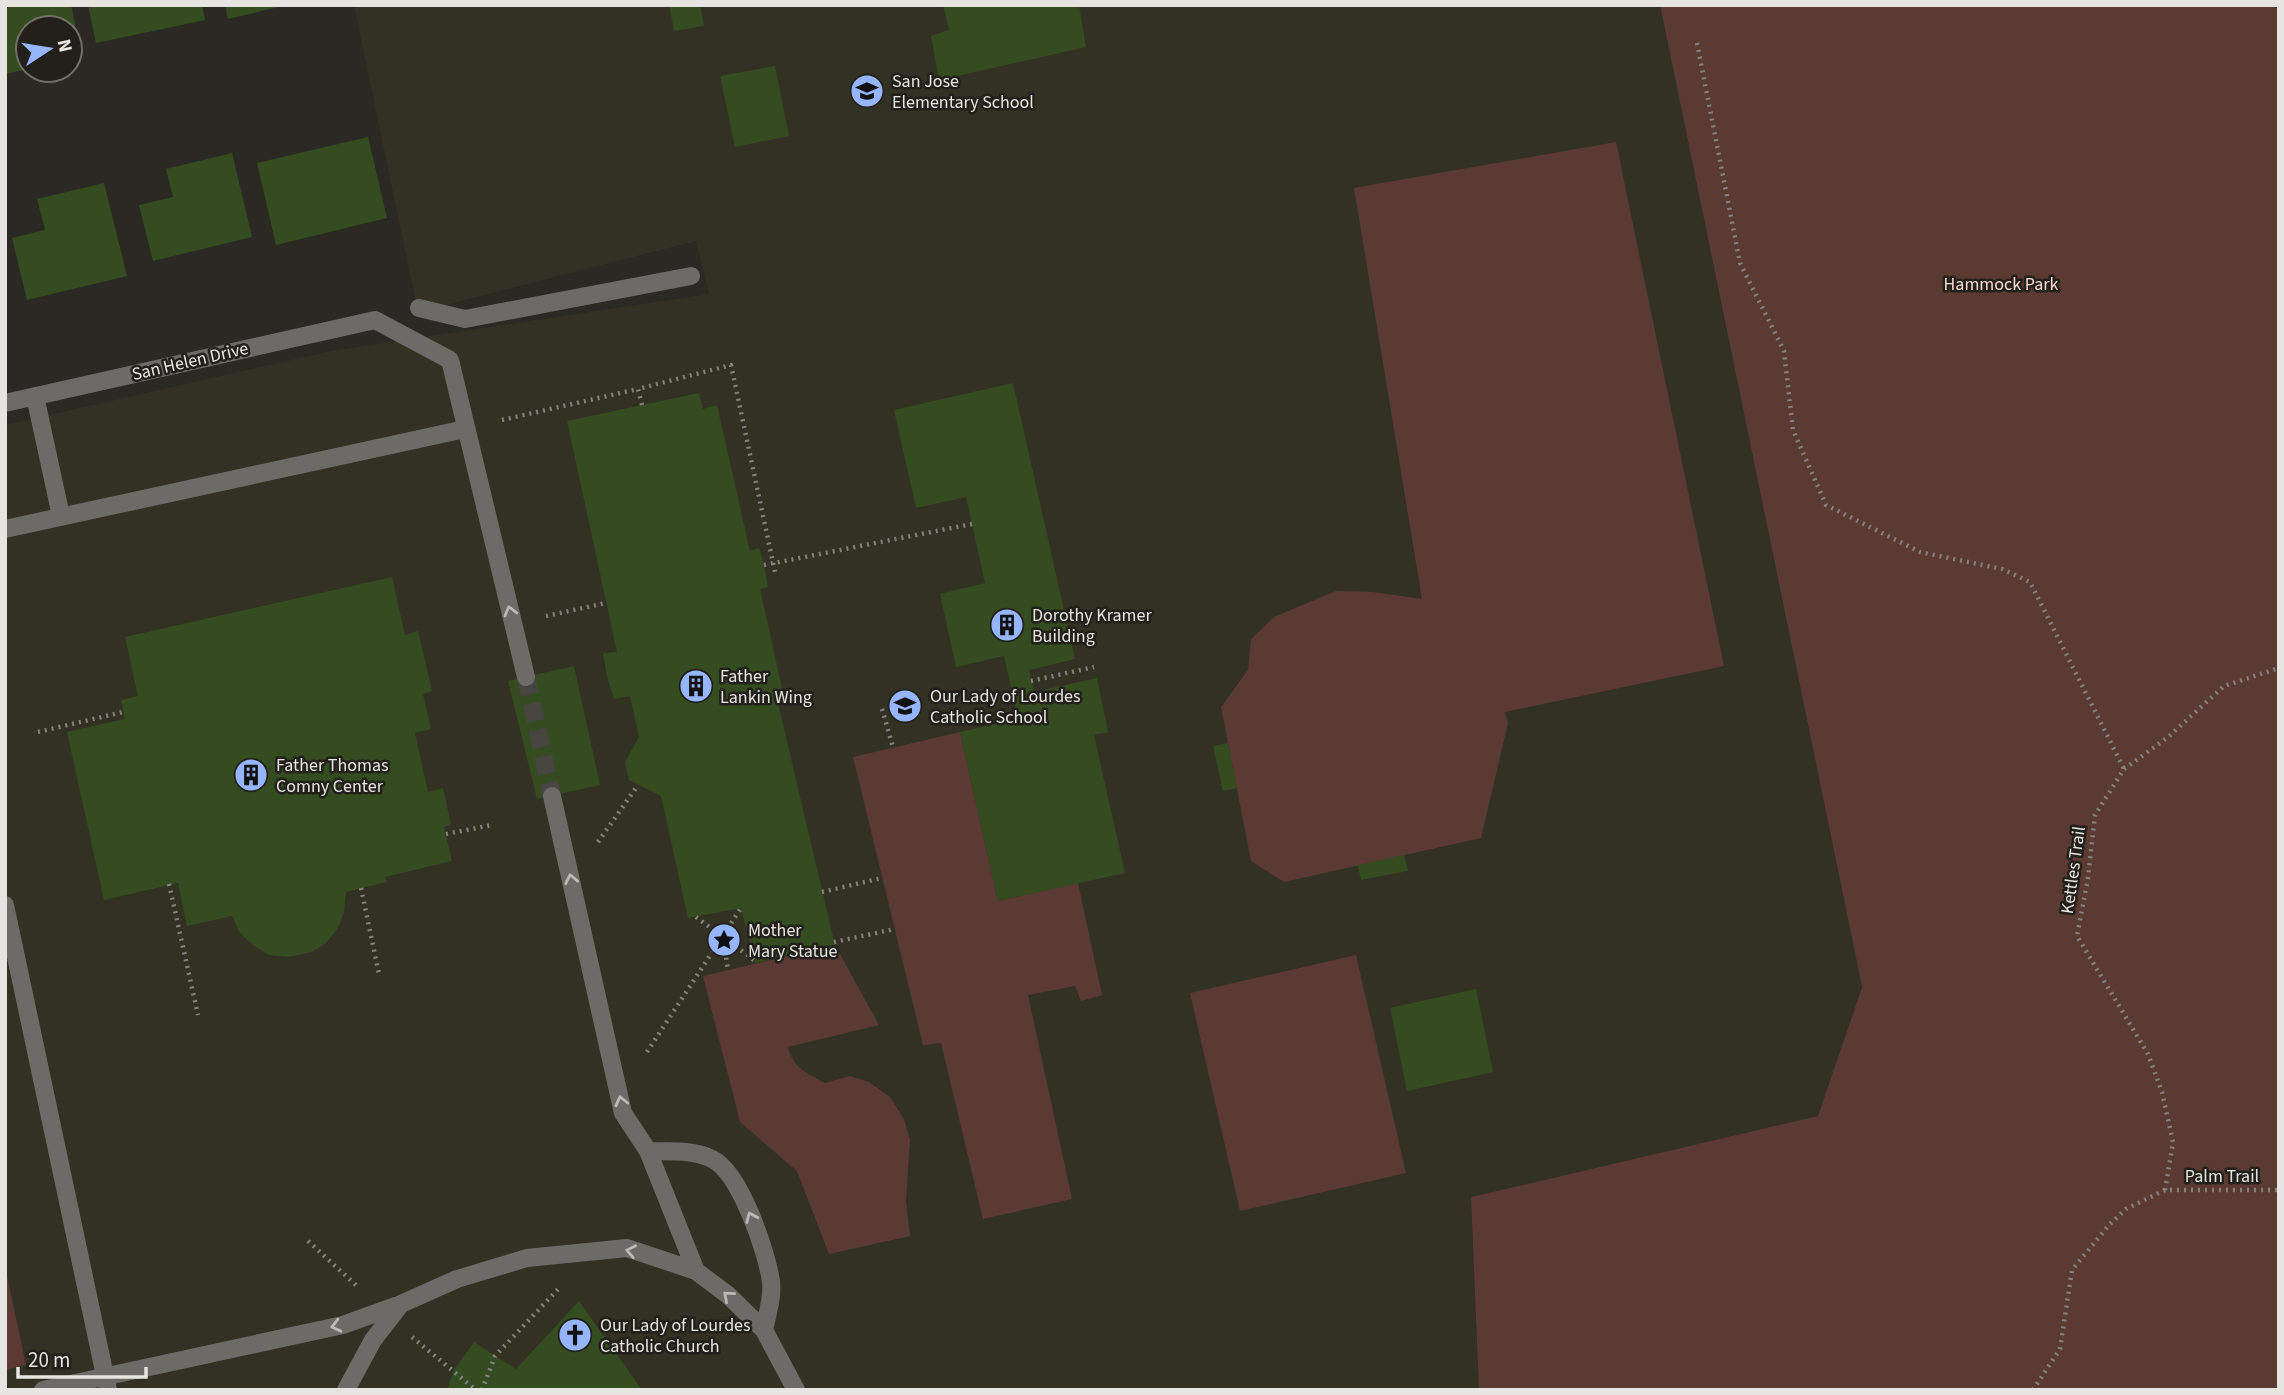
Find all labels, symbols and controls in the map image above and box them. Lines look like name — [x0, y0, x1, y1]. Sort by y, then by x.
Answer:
north arrow — [14, 14, 84, 84]
text: N — [50, 37, 79, 55]
place label: San Jose Elementary School — [892, 69, 1034, 115]
school or university icon: San Jose Elementary School — [848, 72, 886, 110]
park label: Hammock Park — [1944, 272, 2058, 297]
street label: San Helen Drive — [129, 336, 251, 387]
place label: Dorothy Kramer Building — [1032, 603, 1152, 649]
one-way arrow — [504, 605, 518, 617]
building icon: Dorothy Kramer Building — [988, 606, 1026, 644]
place label: Father Lankin Wing — [720, 664, 812, 710]
building icon: Father Lankin Wing — [677, 667, 715, 705]
place label: Our Lady of Lourdes Catholic School — [930, 684, 1081, 730]
school or university icon: Our Lady of Lourdes Catholic School — [886, 687, 924, 725]
place label: Father Thomas Comny Center — [276, 753, 389, 799]
building icon: Father Thomas Comny Center — [232, 756, 270, 794]
street label: Kettles Trail — [2055, 825, 2092, 915]
one-way arrow — [564, 873, 579, 885]
place label: Mother Mary Statue — [748, 918, 837, 964]
place icon: Mother Mary Statue — [705, 921, 743, 959]
one-way arrow — [614, 1095, 629, 1107]
street label: Palm Trail — [2185, 1164, 2259, 1189]
one-way arrow — [745, 1211, 759, 1224]
one-way arrow — [626, 1244, 638, 1259]
one-way arrow — [724, 1292, 737, 1304]
place label: Our Lady of Lourdes Catholic Church — [600, 1313, 751, 1359]
church icon: Our Lady of Lourdes Catholic Church — [556, 1316, 594, 1354]
one-way arrow — [331, 1318, 343, 1332]
scale bar — [18, 1336, 145, 1380]
text: 20 m — [28, 1345, 70, 1375]

